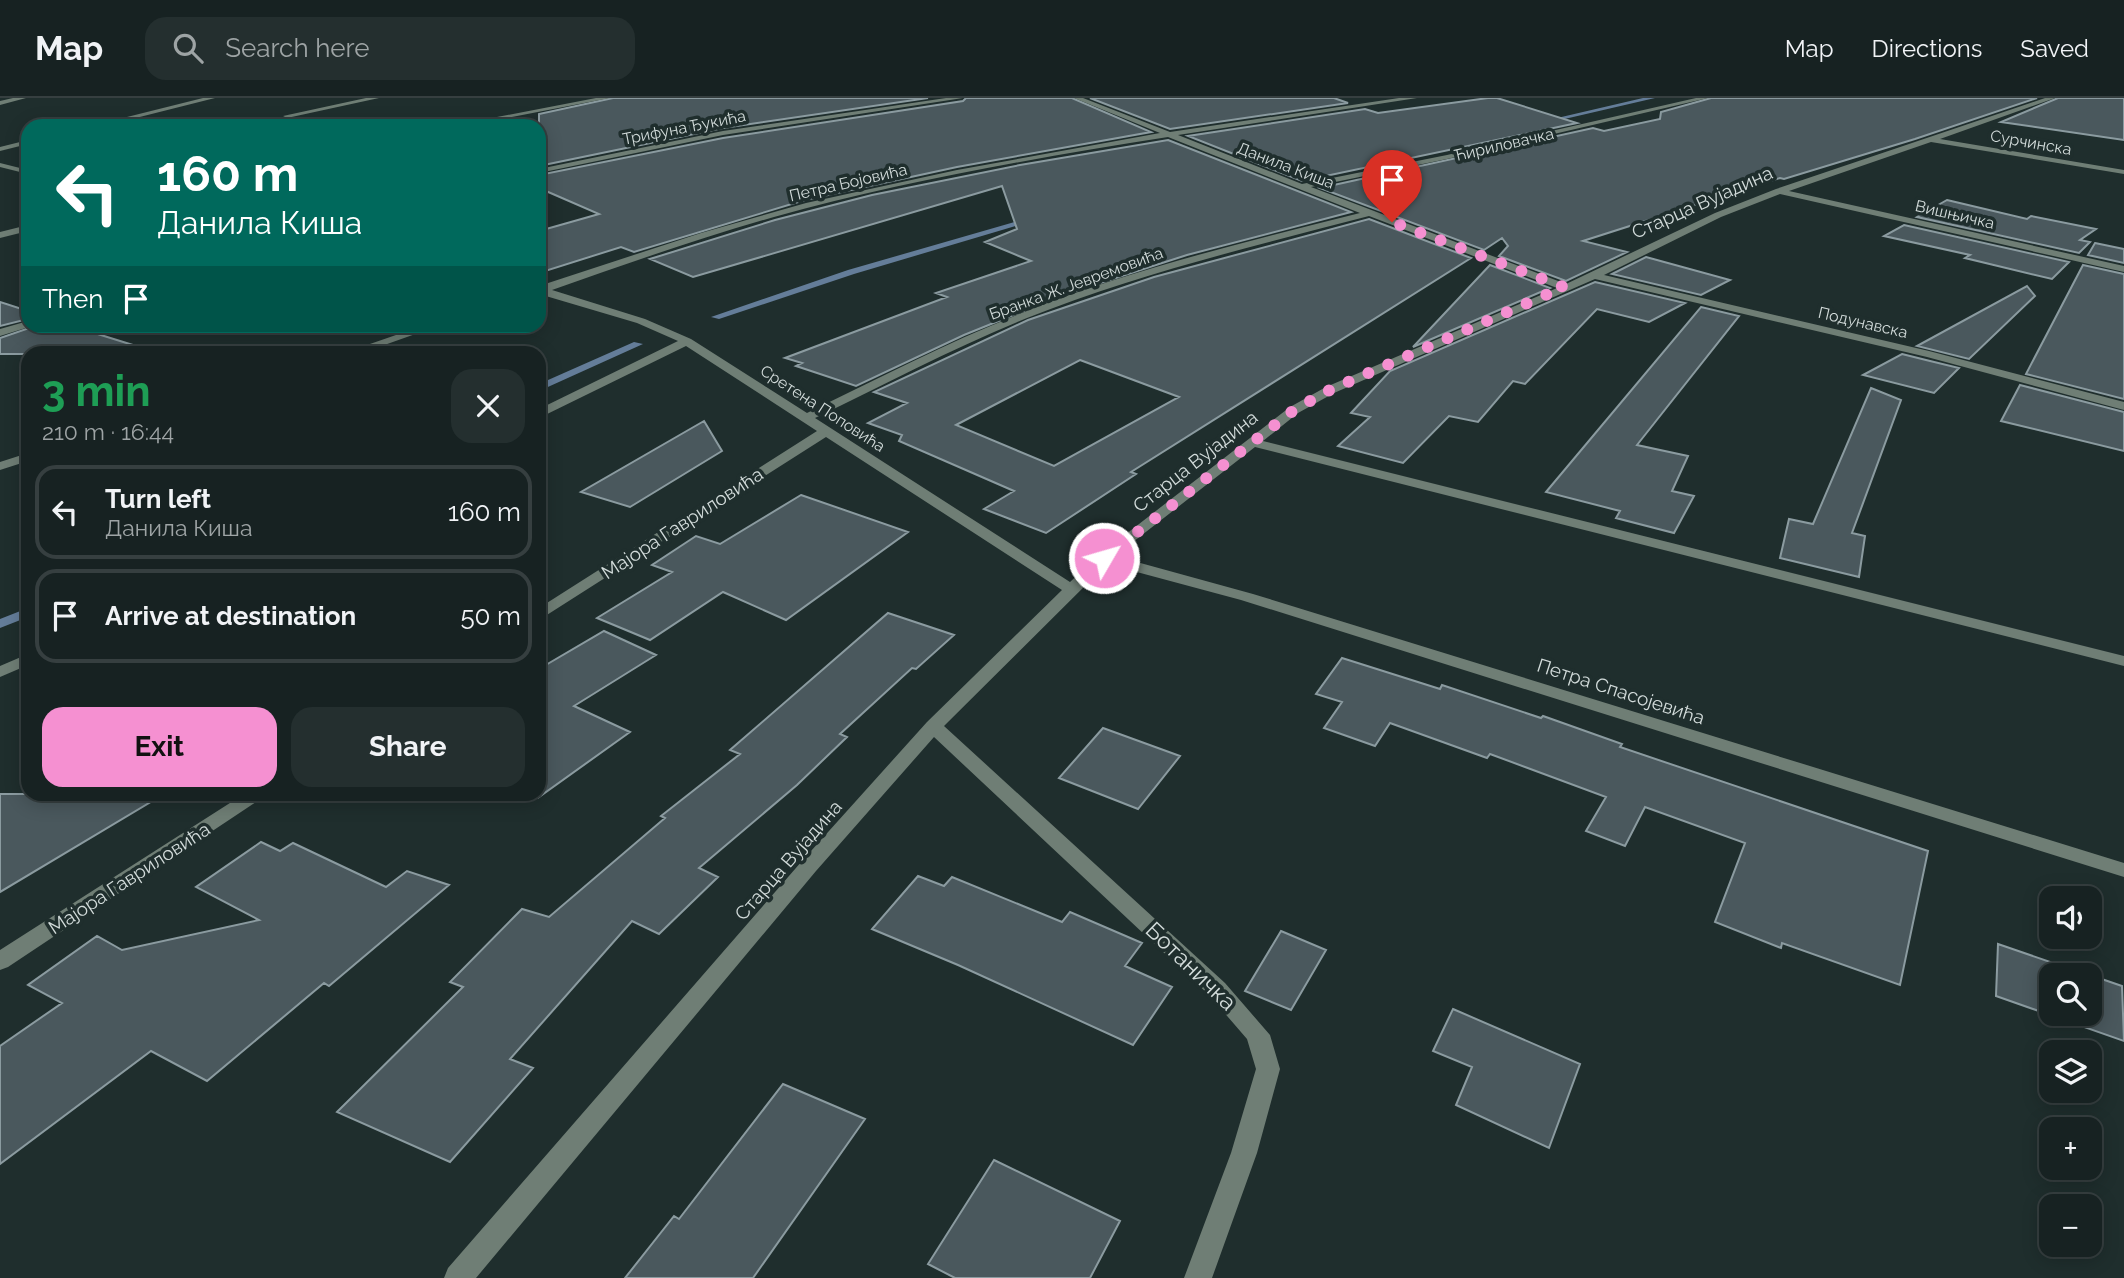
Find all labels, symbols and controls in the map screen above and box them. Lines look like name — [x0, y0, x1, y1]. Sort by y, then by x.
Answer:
search box — [145, 17, 635, 80]
text: Map — [35, 29, 103, 68]
icon: search — [169, 29, 207, 67]
text: Search here — [225, 33, 370, 63]
text: Map — [1785, 34, 1834, 63]
text: Directions — [1872, 34, 1982, 63]
text: Saved — [2020, 34, 2089, 63]
street label: Трифуна Ђукића — [621, 106, 747, 149]
street label: Ћириловачка — [1452, 124, 1556, 165]
street label: Сурчинска — [1989, 126, 2073, 159]
street label: Данила Киша — [1235, 138, 1337, 193]
text: 160 m — [157, 145, 298, 202]
icon: left — [42, 147, 133, 238]
pin — [1362, 150, 1422, 222]
street label: Петра Бојовића — [787, 160, 909, 205]
icon: arrive — [1373, 161, 1411, 199]
street label: Старца Вујадина — [1628, 161, 1776, 243]
street label: Вишњичка — [1913, 196, 1996, 233]
text: Данила Киша — [157, 204, 362, 241]
street label: Бранка Ж. Јевремовића — [987, 243, 1166, 324]
icon: arrive — [117, 280, 155, 318]
text: Then — [42, 284, 103, 314]
street label: Подунавска — [1816, 303, 1910, 342]
street label: Сретена Поповића — [757, 361, 889, 456]
text: 3 min — [42, 367, 151, 416]
button: close — [451, 369, 525, 443]
street label: Старца Вујадина — [1128, 406, 1262, 516]
text: 210 m · 16:44 — [42, 418, 174, 445]
street label: Мајора Гавриловића — [597, 463, 767, 583]
text: Turn left — [105, 484, 211, 514]
icon: left — [46, 493, 84, 531]
text: 160 m — [448, 497, 521, 527]
text: Данила Киша — [105, 514, 252, 541]
position arrow — [1067, 521, 1141, 595]
icon: arrive — [46, 597, 84, 635]
text: Arrive at destination — [105, 601, 356, 631]
text: 50 m — [460, 601, 521, 631]
street label: Петра Спасојевића — [1534, 654, 1708, 728]
button: Exit — [42, 707, 277, 787]
button: Share — [291, 707, 525, 787]
street label: Старца Вујадина — [730, 796, 846, 924]
street label: Мајора Гавриловића — [44, 818, 214, 938]
map controls — [2039, 886, 2102, 1257]
button: sound — [2039, 886, 2102, 949]
street label: Ботаничка — [1140, 916, 1242, 1015]
button: search — [2039, 963, 2102, 1026]
button: layers — [2039, 1040, 2102, 1103]
button: + — [2039, 1117, 2102, 1180]
button: − — [2039, 1194, 2102, 1257]

